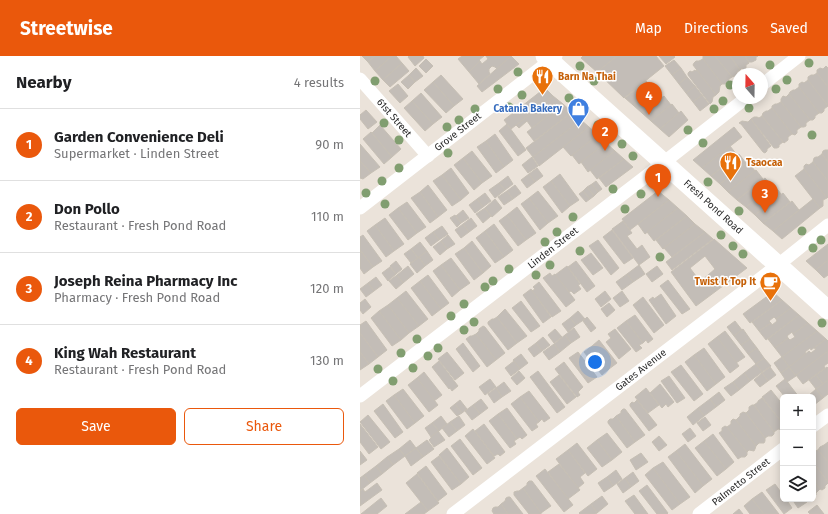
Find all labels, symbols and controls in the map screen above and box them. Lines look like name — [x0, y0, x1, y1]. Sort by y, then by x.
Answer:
text: Streetwise — [20, 17, 113, 40]
text: Map — [635, 20, 662, 37]
text: Directions — [684, 20, 748, 37]
text: Saved — [770, 20, 808, 37]
restaurant icon: Barn Na Thai — [530, 64, 556, 97]
north arrow — [732, 68, 768, 104]
place label: Barn Na Thai — [558, 71, 616, 83]
text: Nearby — [16, 72, 71, 93]
text: 4 results — [294, 75, 344, 90]
pin: 4 — [636, 82, 662, 115]
street label: 61st Street — [374, 96, 414, 140]
shop icon: Catania Bakery — [565, 96, 591, 129]
place label: Catania Bakery — [493, 103, 563, 115]
street label: Grove Street — [432, 110, 484, 154]
pin: 2 — [592, 118, 618, 151]
text: Garden Convenience Deli — [54, 128, 224, 146]
text: 1 — [26, 137, 32, 152]
text: 90 m — [315, 137, 344, 152]
text: Supermarket · Linden Street — [54, 146, 219, 161]
restaurant icon: Tsaocaa — [718, 150, 744, 183]
place label: Tsaocaa — [746, 157, 783, 169]
pin: 1 — [645, 164, 671, 197]
street label: Fresh Pond Road — [681, 177, 745, 237]
pin: 3 — [752, 180, 778, 213]
text: Don Pollo — [54, 200, 120, 218]
text: 2 — [26, 209, 32, 224]
text: 110 m — [311, 209, 344, 224]
text: Restaurant · Fresh Pond Road — [54, 218, 226, 233]
street label: Linden Street — [525, 224, 581, 271]
cafe icon: Twist It Top It — [758, 269, 784, 302]
text: Joseph Reina Pharmacy Inc — [54, 272, 237, 290]
place label: Twist It Top It — [695, 276, 756, 288]
text: 3 — [26, 281, 32, 296]
text: 120 m — [310, 281, 344, 296]
text: Pharmacy · Fresh Pond Road — [54, 290, 220, 305]
text: King Wah Restaurant — [54, 344, 196, 362]
street label: Gates Avenue — [613, 346, 669, 394]
your location — [585, 352, 605, 372]
text: 4 — [25, 353, 33, 368]
text: 130 m — [310, 353, 344, 368]
text: Restaurant · Fresh Pond Road — [54, 362, 226, 377]
map controls — [780, 394, 816, 502]
button: + — [780, 394, 816, 430]
button: Save — [16, 408, 176, 445]
button: Share — [184, 408, 344, 445]
button: − — [780, 430, 816, 466]
street label: Palmetto Street — [710, 455, 773, 508]
button: layers — [780, 466, 816, 502]

